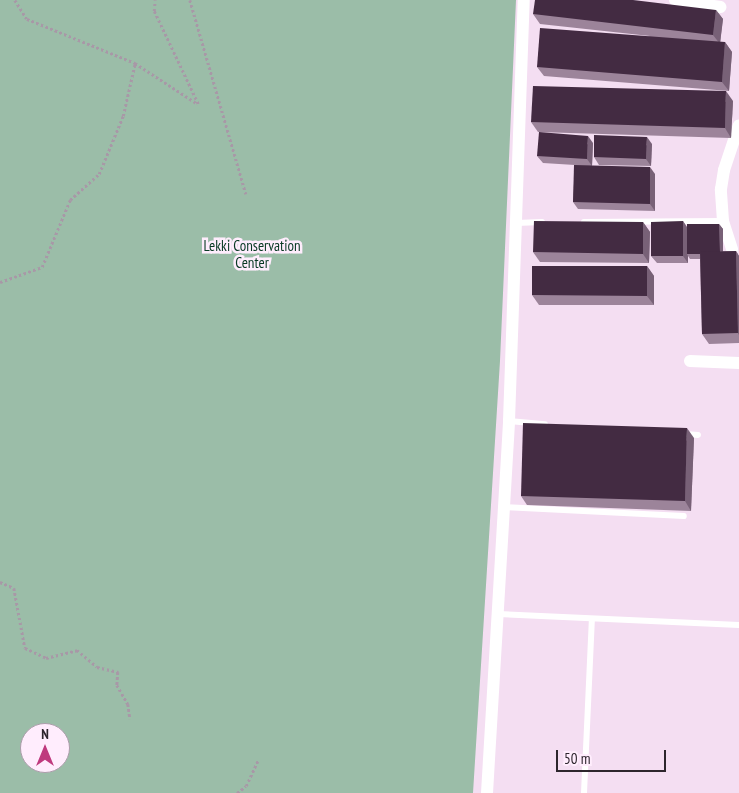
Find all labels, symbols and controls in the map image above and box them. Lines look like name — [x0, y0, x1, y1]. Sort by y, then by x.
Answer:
park label: Lekki Conservation Center — [204, 236, 300, 271]
north arrow — [20, 723, 70, 773]
text: N — [41, 725, 49, 743]
scale bar — [559, 740, 669, 772]
text: 50 m — [564, 749, 590, 768]

